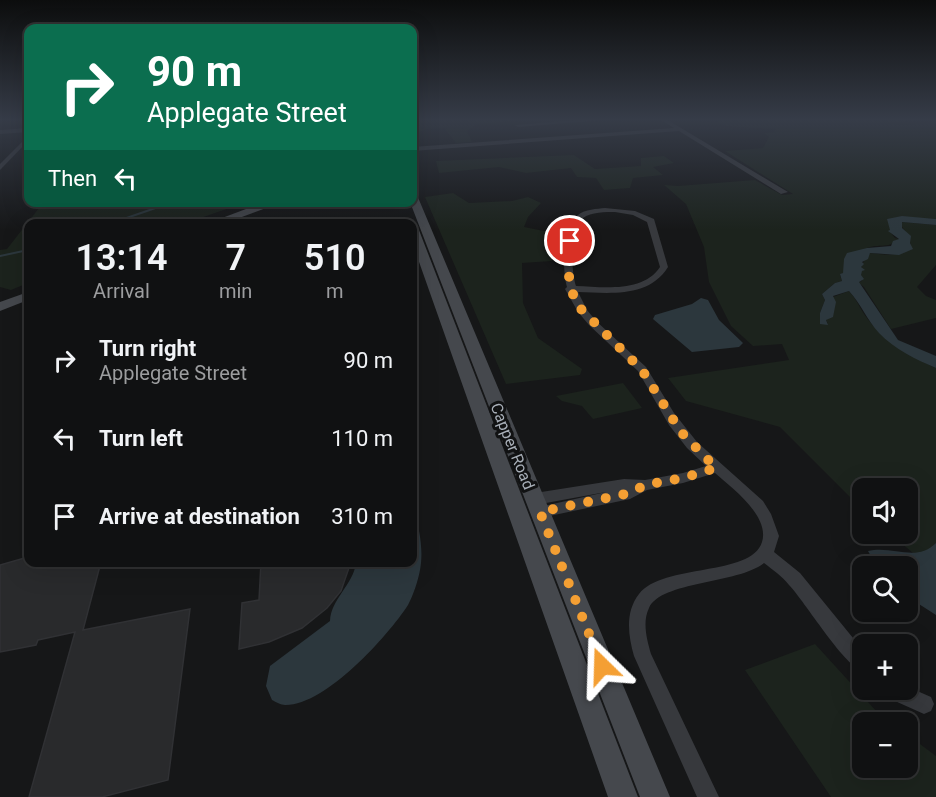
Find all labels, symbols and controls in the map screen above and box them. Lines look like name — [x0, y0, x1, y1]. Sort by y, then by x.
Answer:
text: 90 m — [147, 47, 242, 96]
icon: right — [48, 48, 126, 126]
text: Applegate Street — [147, 97, 347, 129]
icon: left — [109, 162, 142, 195]
text: Then — [48, 166, 97, 191]
pin — [544, 215, 595, 266]
icon: arrive — [553, 224, 586, 257]
text: 13:14 — [75, 237, 168, 279]
text: 7 — [225, 237, 246, 279]
text: 510 — [304, 237, 366, 279]
text: Arrival — [93, 279, 150, 303]
text: min — [219, 279, 252, 303]
text: m — [326, 279, 343, 303]
text: Turn right — [99, 336, 196, 361]
icon: right — [48, 344, 81, 377]
text: 90 m — [344, 348, 393, 373]
text: Applegate Street — [99, 361, 247, 385]
street label: Capper Road — [487, 400, 539, 492]
icon: left — [48, 422, 81, 455]
text: Turn left — [99, 426, 183, 451]
text: 110 m — [331, 426, 393, 451]
map controls — [852, 478, 918, 778]
button: sound — [852, 478, 918, 544]
icon: arrive — [48, 500, 81, 533]
text: Arrive at destination — [99, 504, 300, 529]
text: 310 m — [331, 504, 393, 529]
button: search — [852, 556, 918, 622]
position arrow — [570, 634, 634, 698]
button: + — [852, 634, 918, 700]
button: − — [852, 712, 918, 778]

